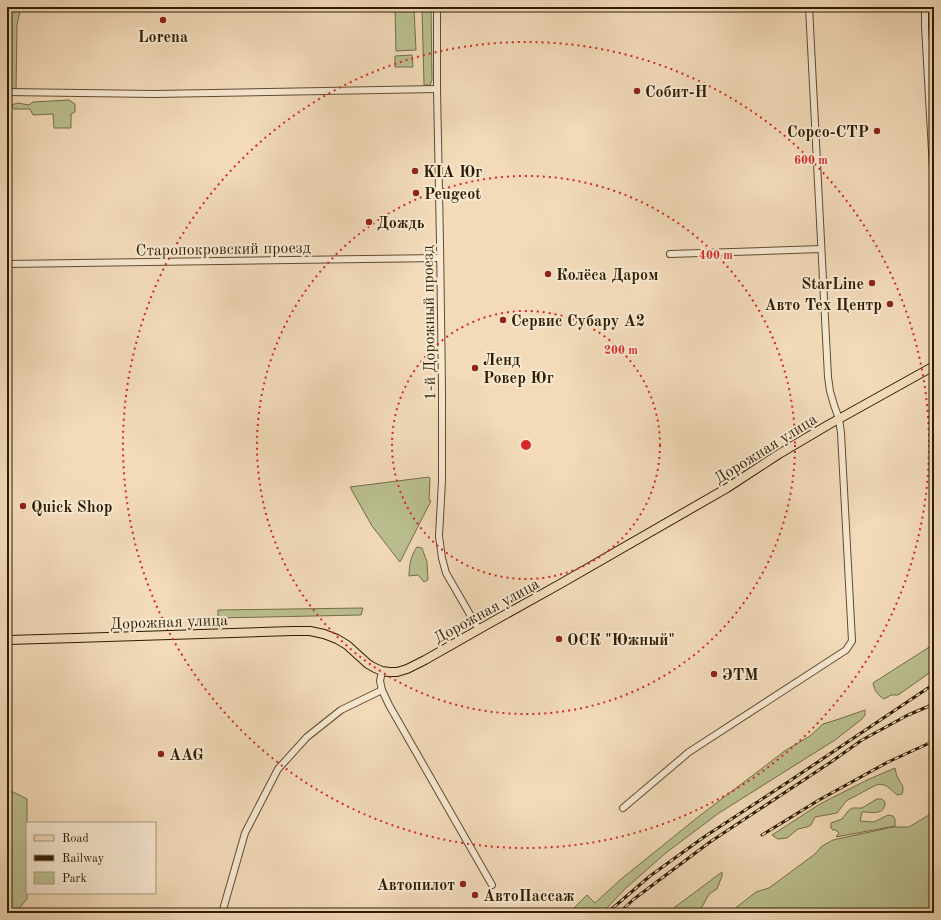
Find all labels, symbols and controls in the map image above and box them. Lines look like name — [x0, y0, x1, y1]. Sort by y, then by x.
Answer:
marker: Lorena — [158, 15, 168, 25]
place label: Lorena — [138, 30, 188, 46]
place label: Собит-Н — [645, 85, 708, 101]
marker: Собит-Н — [632, 86, 642, 96]
place label: Сорсо-СТР — [787, 125, 869, 141]
marker: Сорсо-СТР — [872, 126, 882, 136]
text: 600 m — [794, 155, 828, 167]
place label: KIA Юг — [423, 165, 482, 181]
marker: KIA Юг — [410, 166, 420, 176]
place label: Peugeot — [424, 187, 481, 203]
marker: Peugeot — [411, 188, 421, 198]
place label: Дождь — [377, 216, 425, 232]
marker: Дождь — [364, 217, 374, 227]
street label: Старопокровский проезд — [135, 240, 311, 260]
street label: 1-й Дорожный проезд — [421, 245, 439, 401]
text: 400 m — [699, 250, 733, 262]
place label: Колёса Даром — [556, 268, 658, 284]
marker: Колёса Даром — [543, 269, 553, 279]
place label: StarLine — [801, 277, 864, 293]
marker: StarLine — [867, 278, 877, 288]
place label: Авто Тех Центр — [764, 298, 882, 314]
marker: Авто Тех Центр — [885, 299, 895, 309]
place label: Сервис Субару А2 — [511, 314, 645, 330]
marker: Сервис Субару А2 — [498, 315, 508, 325]
text: 200 m — [604, 345, 638, 357]
place label: Ленд Ровер Юг — [483, 353, 554, 387]
marker: Ленд Ровер Юг — [470, 363, 480, 373]
street label: Дорожная улица — [712, 412, 820, 488]
centre of rings — [519, 438, 533, 452]
place label: Quick Shop — [31, 500, 113, 516]
marker: Quick Shop — [18, 501, 28, 511]
street label: Дорожная улица — [432, 576, 542, 647]
street label: Дорожная улица — [110, 613, 228, 633]
place label: ОСК "Южный" — [567, 633, 675, 649]
marker: ОСК "Южный" — [554, 634, 564, 644]
place label: ЭТМ — [722, 668, 758, 684]
marker: ЭТМ — [709, 669, 719, 679]
place label: AAG — [169, 748, 204, 764]
marker: AAG — [156, 749, 166, 759]
legend — [26, 822, 156, 894]
text: Road — [62, 833, 89, 845]
text: Railway — [62, 853, 105, 865]
text: Park — [62, 873, 87, 885]
place label: Автопилот — [377, 878, 455, 894]
marker: Автопилот — [458, 879, 468, 889]
place label: АвтоПассаж — [483, 889, 575, 905]
marker: АвтоПассаж — [470, 890, 480, 900]

